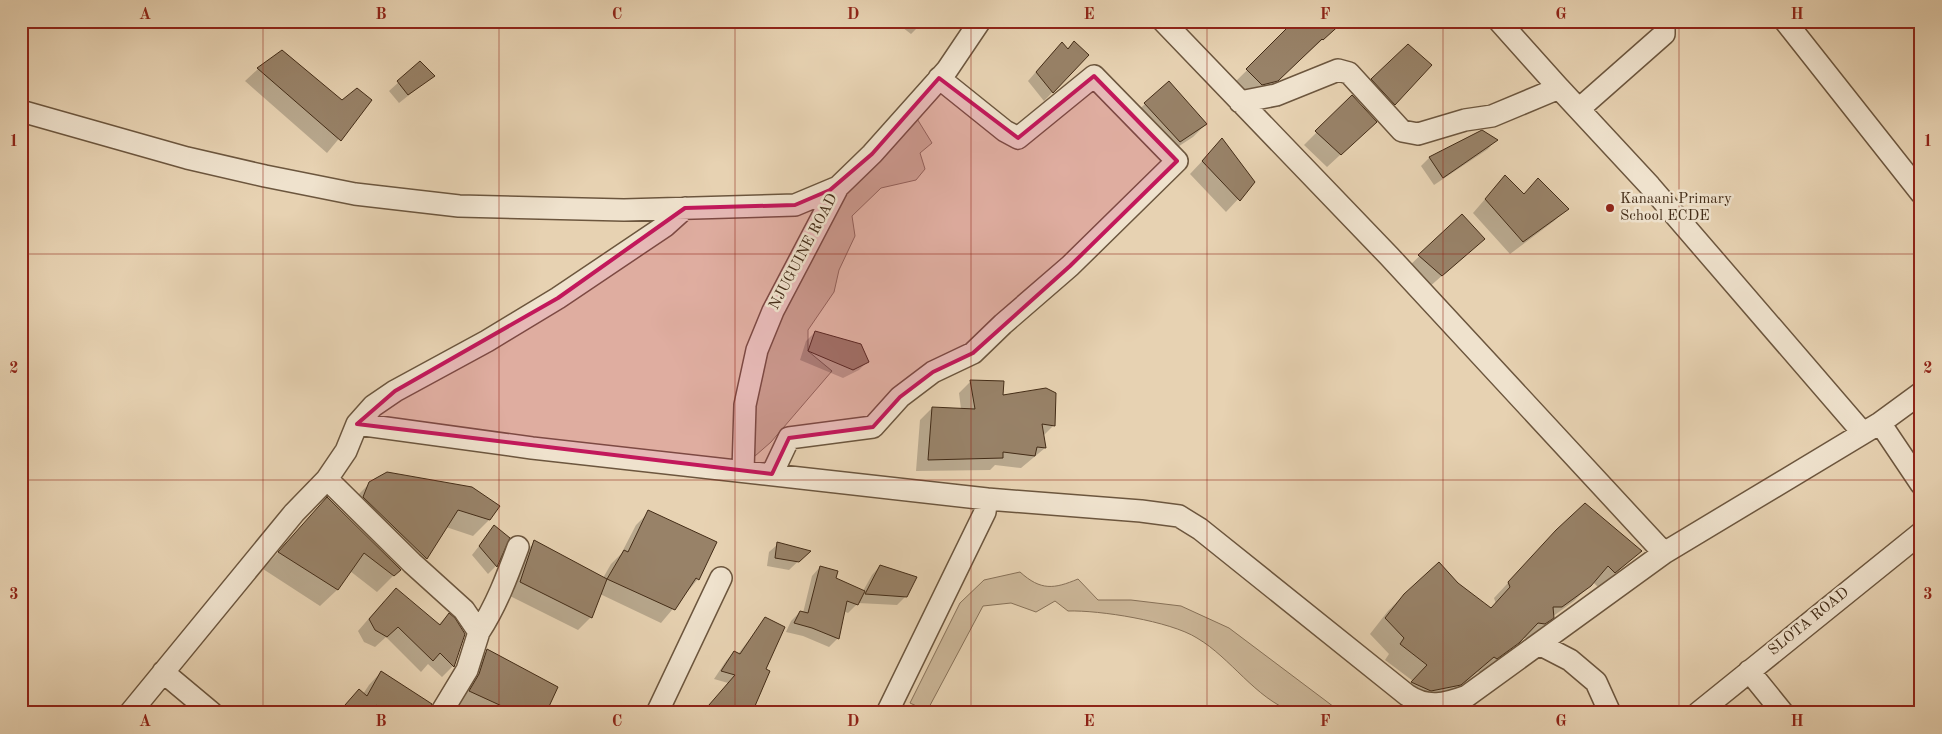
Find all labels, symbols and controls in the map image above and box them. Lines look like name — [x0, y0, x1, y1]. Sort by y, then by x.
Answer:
text: A — [139, 7, 151, 23]
text: B — [375, 7, 387, 23]
text: C — [612, 7, 622, 23]
text: D — [847, 7, 859, 23]
text: E — [1083, 7, 1095, 23]
text: F — [1320, 7, 1331, 23]
text: G — [1555, 7, 1567, 23]
text: H — [1790, 7, 1804, 23]
text: 1 — [9, 134, 19, 150]
text: 1 — [1923, 134, 1933, 150]
street label: NJUGUINE ROAD — [767, 192, 841, 312]
place label: Kanaani Primary School ECDE — [1620, 192, 1732, 224]
marker: Kanaani Primary School ECDE — [1604, 202, 1616, 214]
text: 2 — [9, 361, 19, 377]
text: 2 — [1923, 361, 1933, 377]
street label: SLOTA ROAD — [1766, 585, 1852, 659]
text: 3 — [9, 587, 19, 603]
text: 3 — [1923, 587, 1933, 603]
text: A — [139, 714, 151, 730]
text: B — [375, 714, 387, 730]
text: C — [612, 714, 622, 730]
text: D — [847, 714, 859, 730]
text: E — [1083, 714, 1095, 730]
text: F — [1320, 714, 1331, 730]
text: G — [1555, 714, 1567, 730]
text: H — [1790, 714, 1804, 730]

